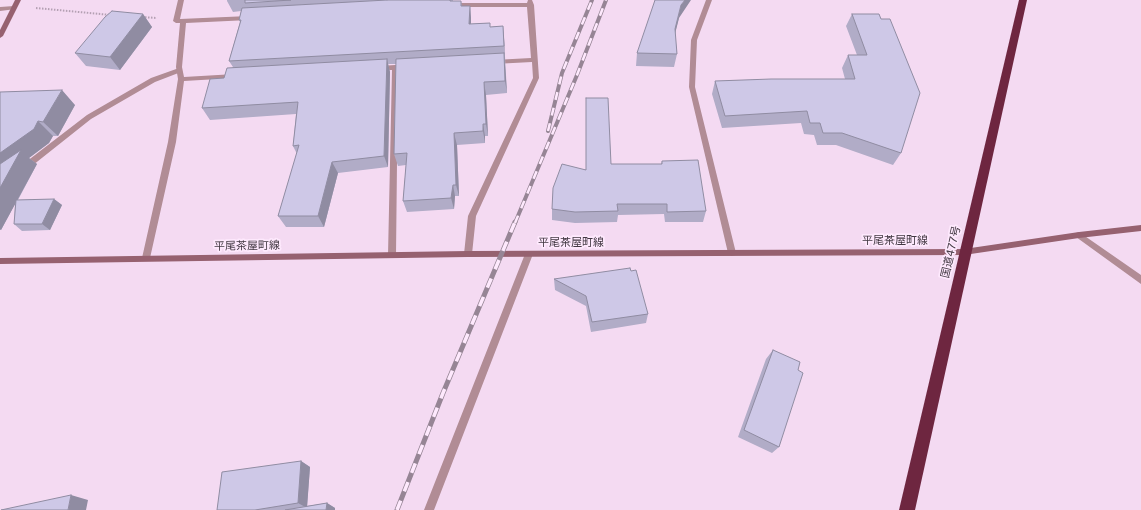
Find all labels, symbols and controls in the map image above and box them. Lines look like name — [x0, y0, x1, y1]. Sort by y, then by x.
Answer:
street label: 国道477号 — [939, 225, 963, 279]
street label: 平尾茶屋町線 — [862, 234, 928, 248]
street label: 平尾茶屋町線 — [538, 236, 604, 250]
street label: 平尾茶屋町線 — [214, 239, 280, 253]

